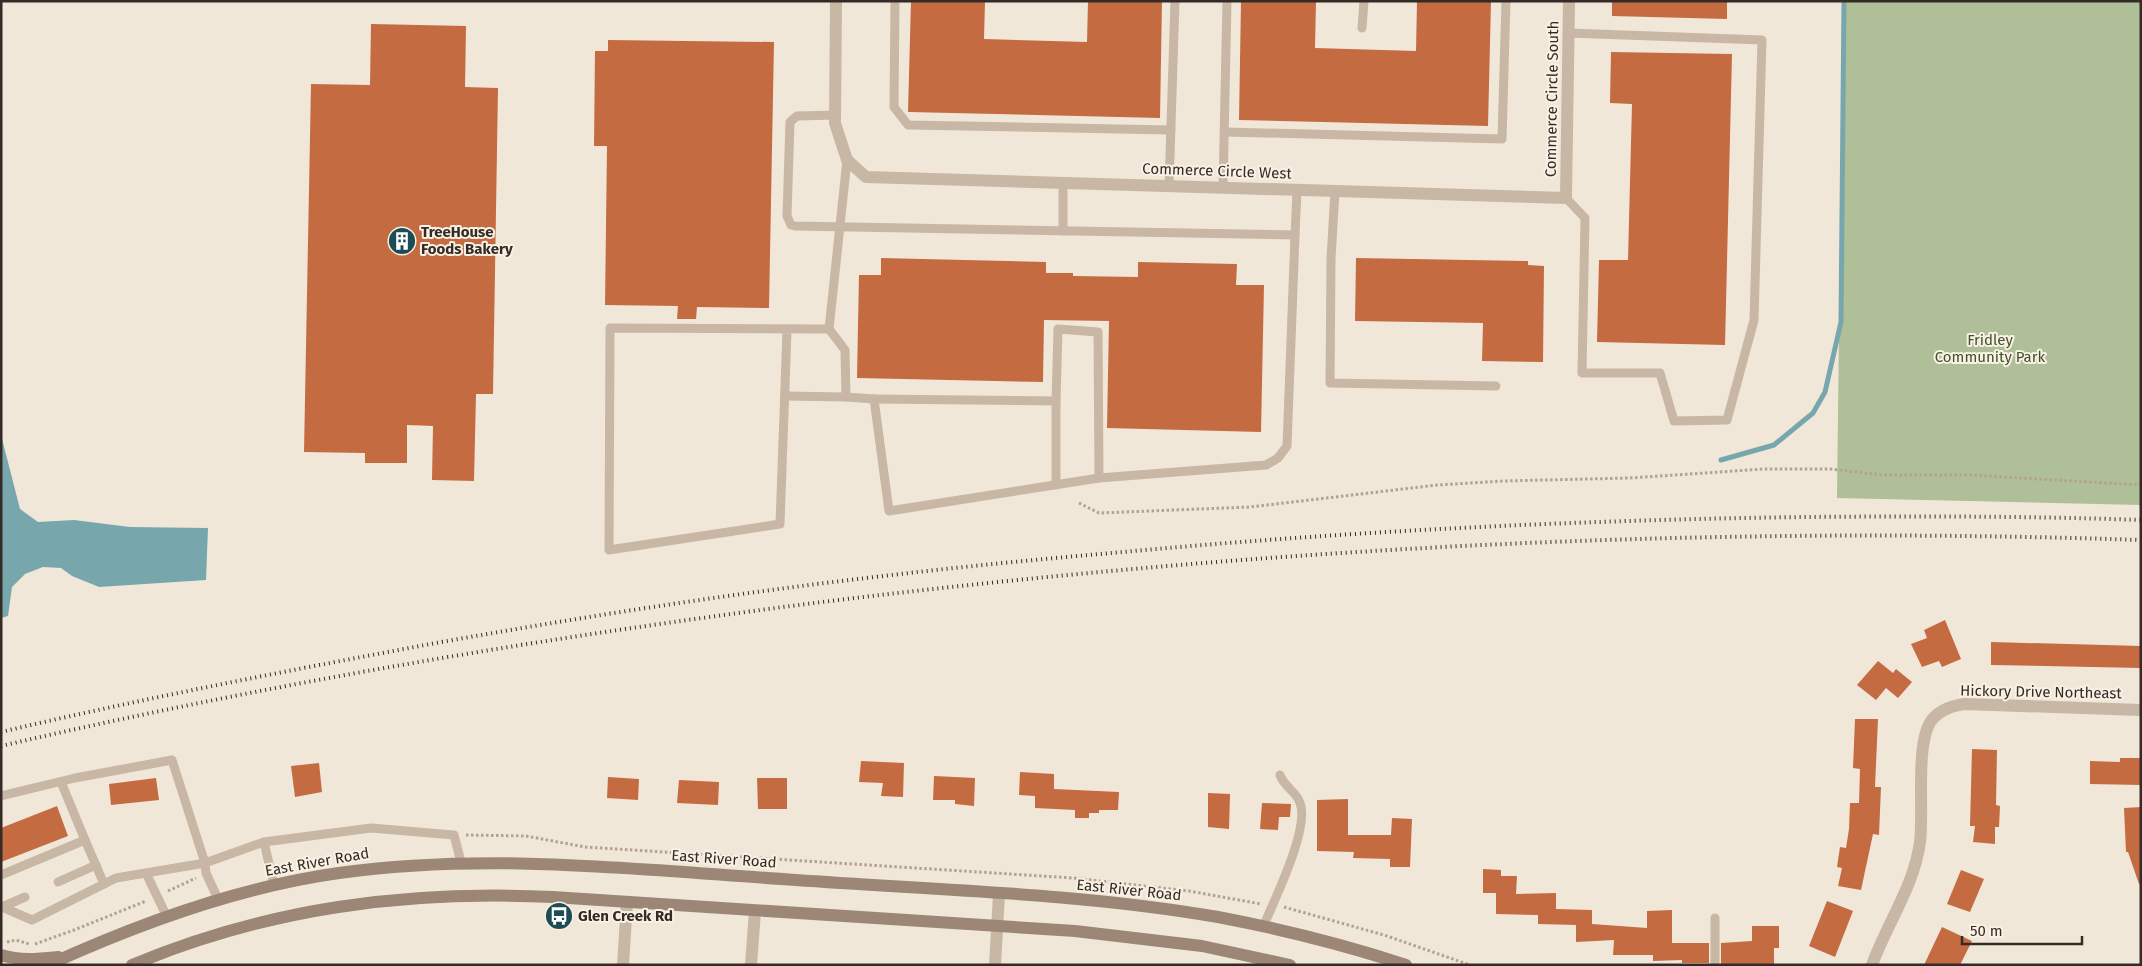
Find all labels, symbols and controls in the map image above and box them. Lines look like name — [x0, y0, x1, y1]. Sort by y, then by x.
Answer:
street label: Commerce Circle South — [1542, 21, 1562, 177]
street label: Commerce Circle West — [1142, 159, 1293, 183]
place label: TreeHouse Foods Bakery — [421, 223, 513, 258]
building icon: TreeHouse Foods Bakery — [387, 226, 417, 256]
park label: Fridley Community Park — [1935, 331, 2046, 366]
street label: Hickory Drive Northeast — [1960, 682, 2123, 702]
street label: East River Road — [264, 844, 370, 880]
street label: East River Road — [671, 846, 777, 872]
street label: East River Road — [1076, 876, 1182, 904]
bus stop icon: Glen Creek Rd — [544, 901, 574, 931]
place label: Glen Creek Rd — [578, 907, 673, 925]
scale bar — [1962, 914, 2082, 946]
text: 50 m — [1970, 922, 2003, 940]

